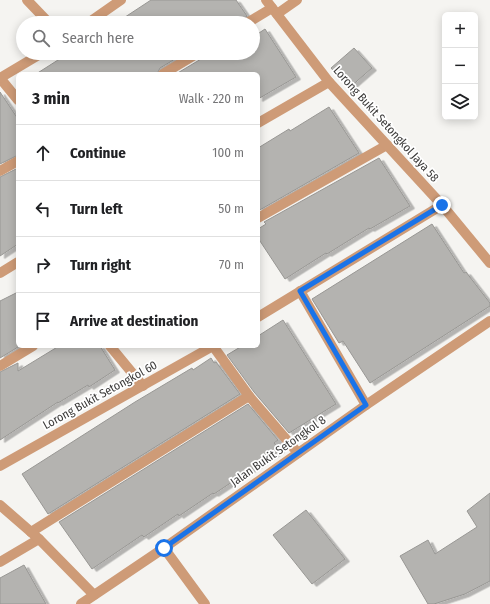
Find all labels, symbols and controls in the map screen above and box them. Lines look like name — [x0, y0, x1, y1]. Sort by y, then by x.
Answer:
map controls — [442, 12, 478, 120]
button: + — [442, 12, 478, 48]
search box — [16, 16, 260, 60]
icon: search — [30, 27, 52, 49]
text: Search here — [62, 29, 134, 47]
button: − — [442, 48, 478, 84]
street label: Lorong Bukit Setongkol Jaya 58 — [330, 63, 442, 185]
button: layers — [442, 84, 478, 120]
text: 3 min — [32, 88, 70, 109]
text: Walk · 220 m — [179, 91, 244, 106]
icon: ahead — [32, 142, 54, 164]
text: Continue — [70, 144, 126, 162]
text: 100 m — [212, 145, 244, 160]
route end — [433, 196, 451, 214]
icon: left — [32, 198, 54, 220]
text: Turn left — [70, 200, 123, 218]
text: 50 m — [218, 201, 244, 216]
icon: right — [32, 254, 54, 276]
text: Turn right — [70, 256, 131, 274]
text: 70 m — [219, 257, 244, 272]
icon: arrive — [32, 310, 54, 332]
text: Arrive at destination — [70, 312, 198, 330]
street label: Lorong Bukit Setongkol 60 — [40, 358, 160, 432]
street label: Jalan Bukit Setongkol 8 — [228, 413, 328, 489]
route start — [155, 539, 173, 557]

